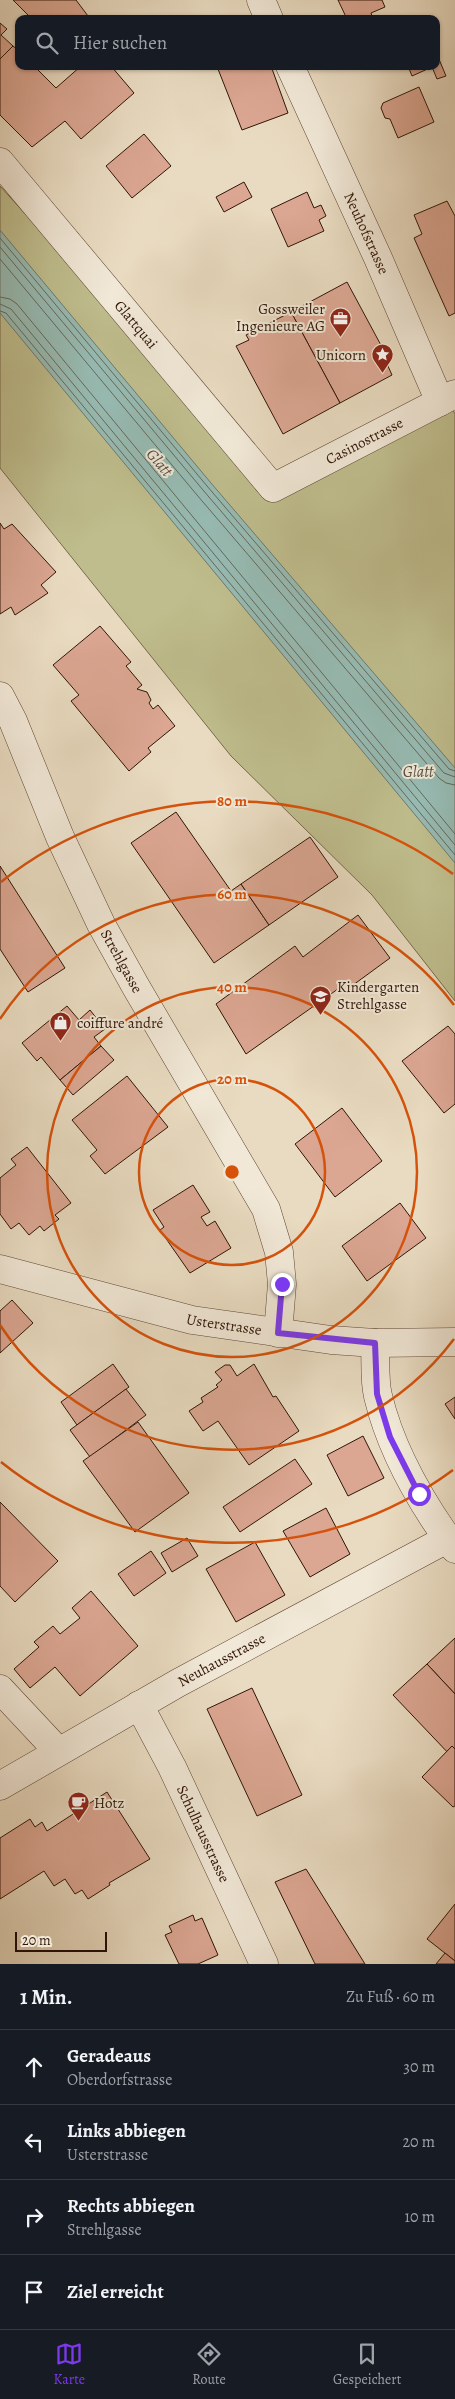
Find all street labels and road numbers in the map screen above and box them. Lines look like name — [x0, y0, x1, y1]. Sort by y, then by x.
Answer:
street label: Neuhofstrasse — [339, 189, 394, 278]
street label: Glattquai — [110, 296, 162, 353]
street label: Casinostrasse — [322, 412, 407, 469]
street label: Strehlgasse — [96, 926, 148, 997]
street label: Usterstrasse — [184, 1309, 263, 1340]
street label: Neuhausstrasse — [174, 1628, 269, 1691]
street label: Schulhausstrasse — [172, 1782, 235, 1886]

